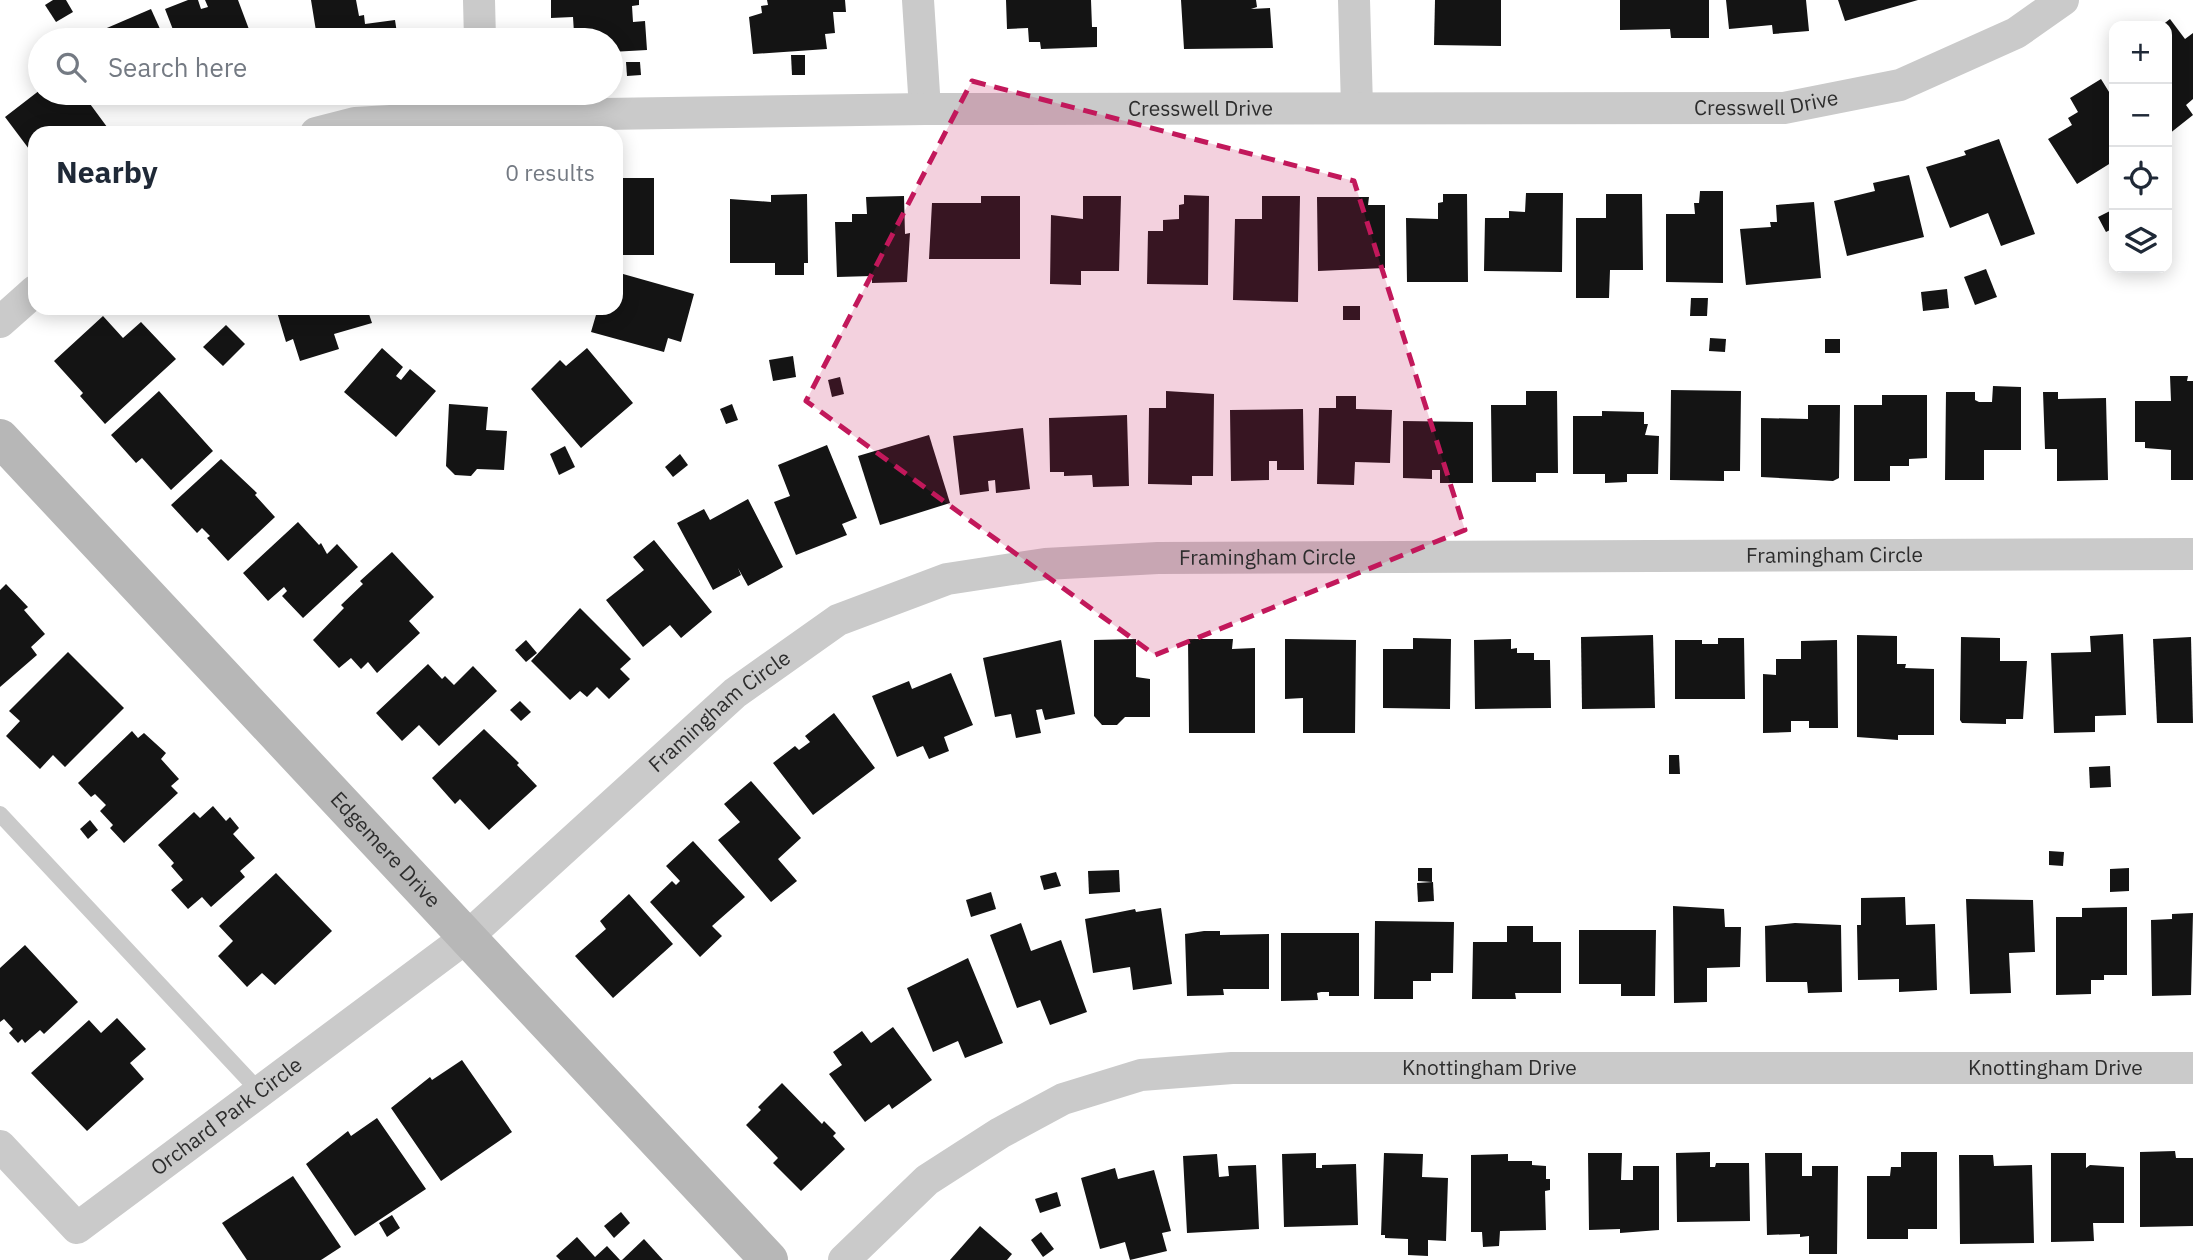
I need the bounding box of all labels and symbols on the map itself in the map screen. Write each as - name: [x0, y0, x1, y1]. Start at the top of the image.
- street label: Cresswell Drive: [1694, 83, 1840, 121]
- street label: Cresswell Drive: [1128, 94, 1273, 122]
- street label: Framingham Circle: [1746, 540, 1923, 569]
- street label: Framingham Circle: [1179, 542, 1356, 571]
- street label: Framingham Circle: [642, 643, 796, 778]
- street label: Edgemere Drive: [325, 785, 447, 913]
- street label: Orchard Park Circle: [144, 1050, 307, 1181]
- street label: Knottingham Drive: [1402, 1053, 1577, 1081]
- street label: Knottingham Drive: [1968, 1053, 2143, 1081]

